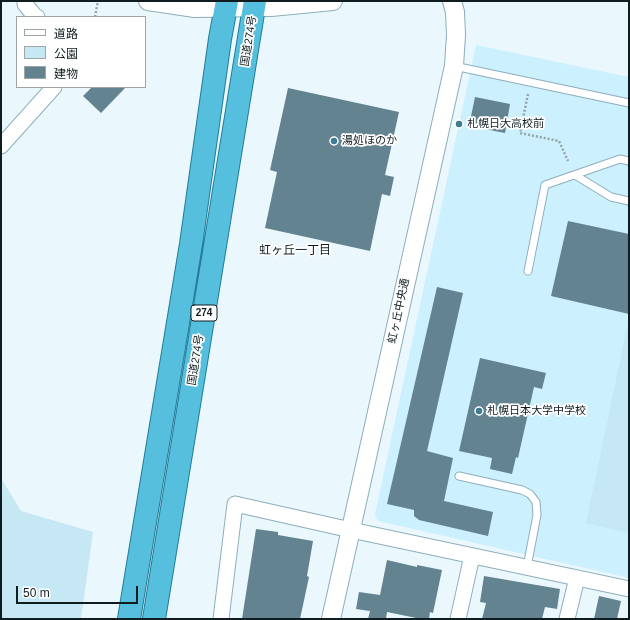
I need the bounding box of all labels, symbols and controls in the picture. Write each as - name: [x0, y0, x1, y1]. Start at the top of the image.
- street label: 国道274号: [238, 15, 260, 67]
- legend: [16, 16, 146, 88]
- text: 道路: [54, 27, 78, 41]
- text: 公園: [54, 47, 78, 61]
- text: 建物: [54, 67, 78, 81]
- place label: 札幌日大高校前: [467, 117, 544, 131]
- marker: 札幌日大高校前: [454, 119, 464, 129]
- place label: 湯処ほのか: [342, 134, 397, 148]
- marker: 湯処ほのか: [329, 136, 339, 146]
- district label: 虹ヶ丘一丁目: [259, 244, 331, 258]
- street label: 虹ヶ丘中央通: [386, 277, 412, 345]
- road number: 274: [191, 305, 217, 321]
- street label: 国道274号: [185, 334, 207, 386]
- place label: 札幌日本大学中学校: [487, 404, 586, 418]
- marker: 札幌日本大学中学校: [474, 406, 484, 416]
- scale bar: [18, 578, 140, 604]
- text: 50 m: [23, 586, 50, 600]

